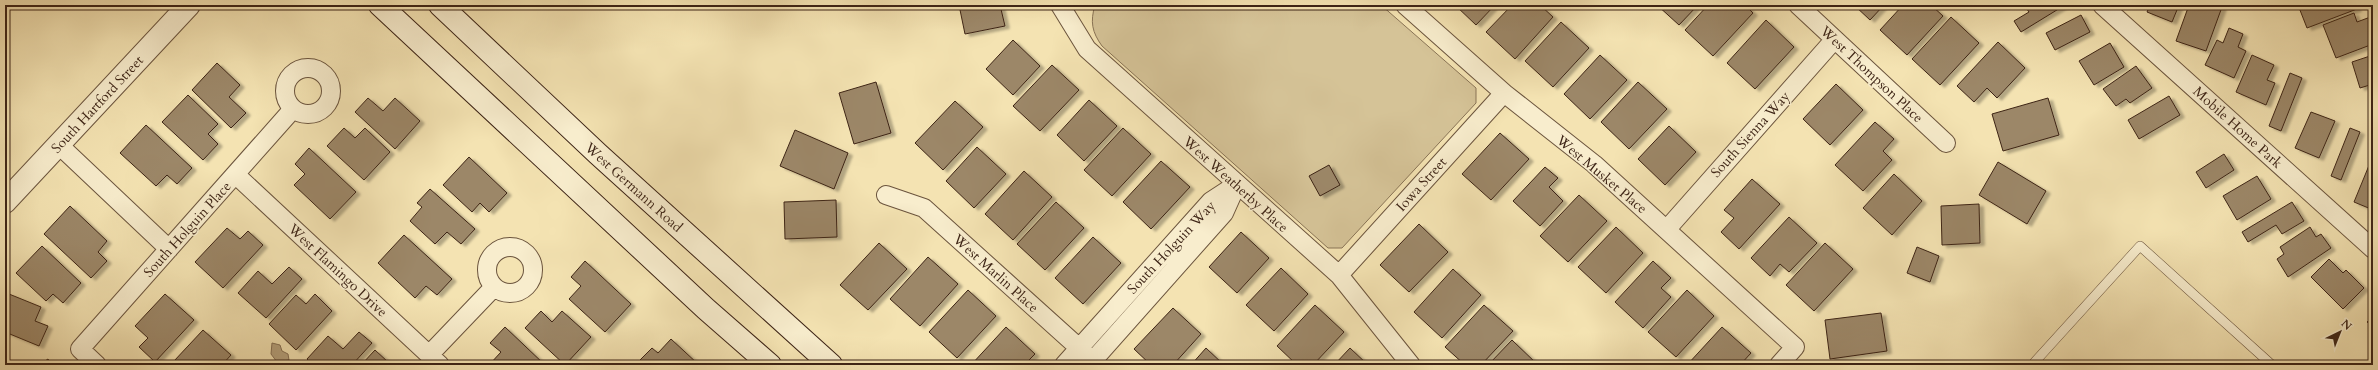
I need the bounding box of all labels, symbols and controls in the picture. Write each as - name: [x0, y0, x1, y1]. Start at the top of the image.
- street label: West Thompson Place: [1815, 21, 1927, 127]
- street label: South Hartford Street: [47, 51, 148, 157]
- street label: Mobile Home Park: [2189, 82, 2287, 173]
- street label: South Sienna Way: [1706, 87, 1795, 182]
- street label: West Musket Place: [1552, 130, 1651, 218]
- street label: West Weatherby Place: [1178, 131, 1292, 237]
- street label: West Germann Road: [580, 138, 687, 237]
- street label: Iowa Street: [1392, 153, 1451, 216]
- street label: South Holguin Place: [139, 177, 236, 281]
- street label: South Holguin Way: [1123, 196, 1220, 298]
- street label: West Flamingo Drive: [283, 219, 391, 321]
- street label: West Marlin Place: [948, 229, 1042, 317]
- north arrow: [2320, 312, 2360, 352]
- text: N: [2338, 316, 2355, 334]

